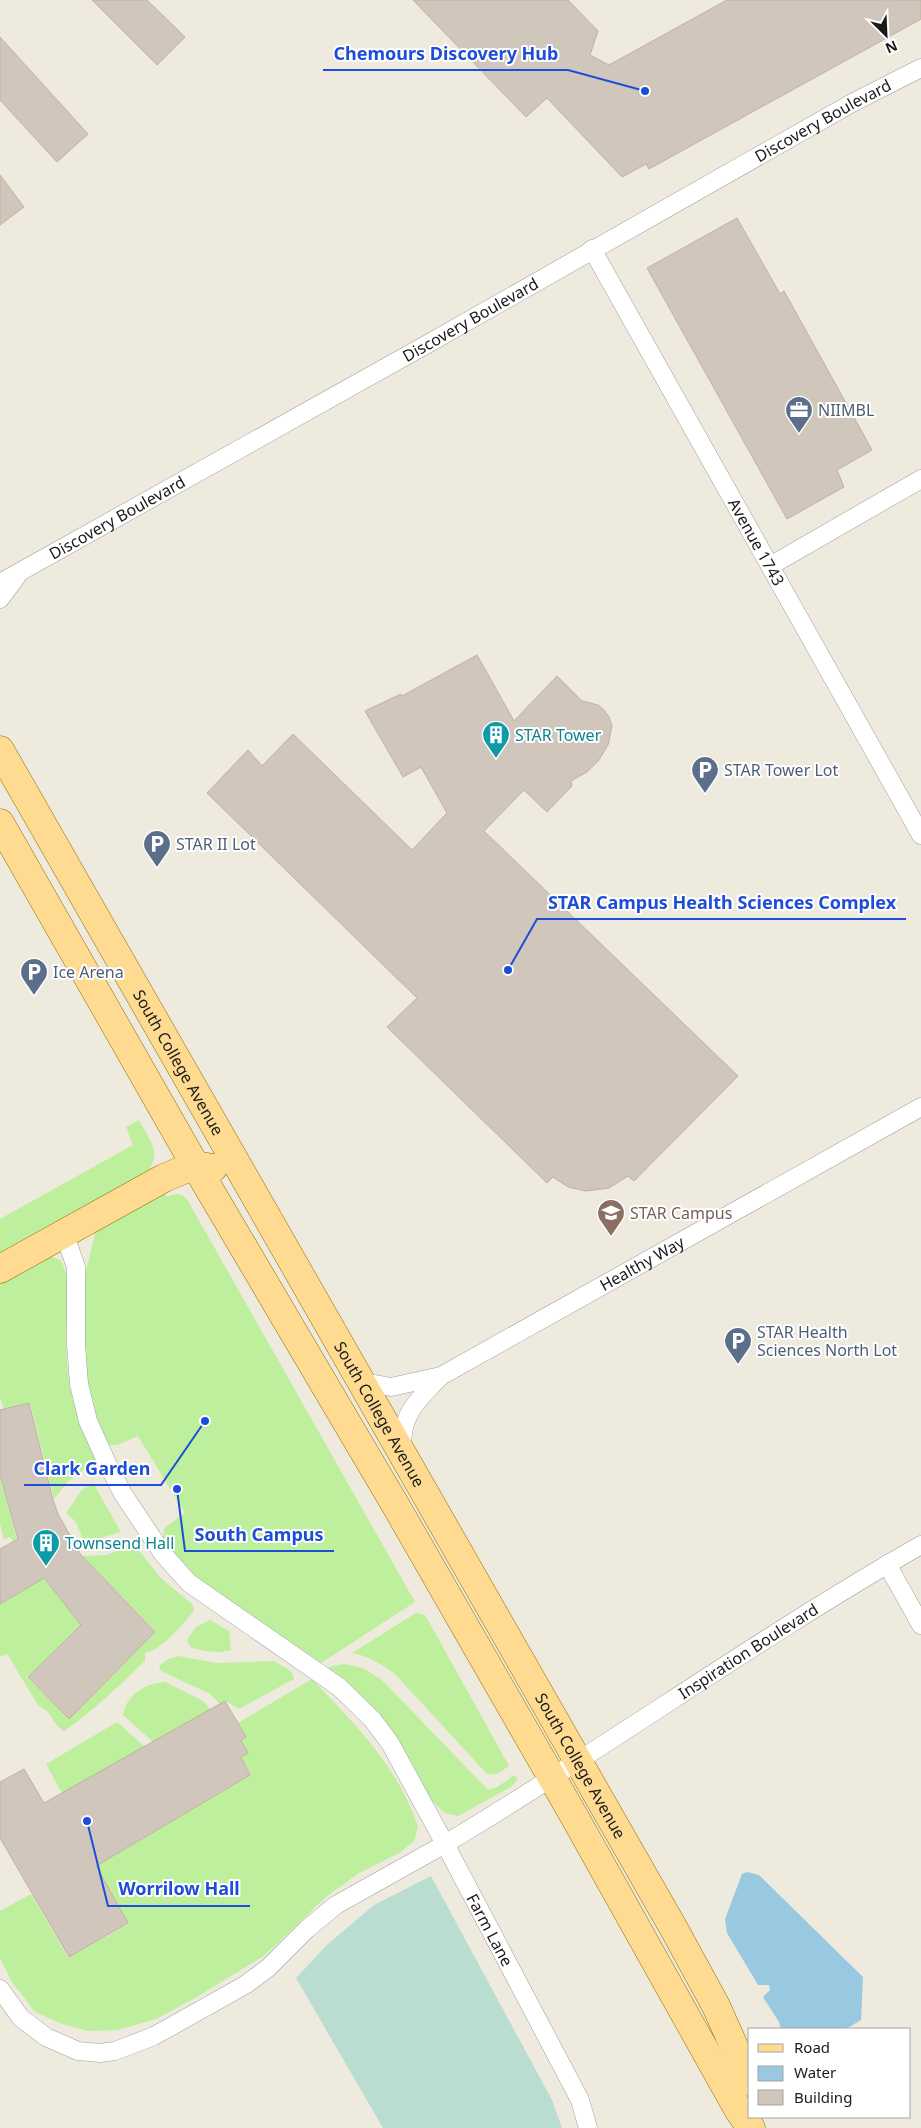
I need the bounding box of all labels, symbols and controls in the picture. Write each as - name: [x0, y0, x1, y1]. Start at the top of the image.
- north arrow: [861, 10, 911, 60]
- text: N: [882, 36, 901, 58]
- callout: Chemours Discovery Hub: [323, 37, 568, 70]
- text: Chemours Discovery Hub: [334, 41, 558, 65]
- street label: Discovery Boulevard: [751, 74, 895, 167]
- street label: Discovery Boulevard: [398, 272, 542, 367]
- office icon: NIIMBL: [784, 395, 814, 434]
- place label: NIIMBL: [818, 399, 874, 421]
- street label: Discovery Boulevard: [45, 471, 189, 564]
- street label: Avenue 1743: [723, 494, 790, 590]
- building icon: STAR Tower: [481, 720, 511, 759]
- place label: STAR Tower: [515, 724, 602, 746]
- parking icon: STAR Tower Lot: [690, 755, 720, 794]
- place label: STAR Tower Lot: [724, 759, 838, 781]
- parking icon: STAR II Lot: [142, 829, 172, 868]
- place label: STAR II Lot: [176, 833, 256, 855]
- callout: STAR Campus Health Sciences Complex: [537, 886, 906, 919]
- text: STAR Campus Health Sciences Complex: [548, 890, 897, 914]
- parking icon: Ice Arena: [19, 957, 49, 996]
- place label: Ice Arena: [53, 961, 124, 983]
- street label: South College Avenue: [128, 986, 229, 1139]
- school or university icon: STAR Campus: [596, 1198, 626, 1237]
- place label: STAR Campus: [630, 1202, 732, 1224]
- street label: Healthy Way: [596, 1231, 689, 1296]
- place label: STAR Health Sciences North Lot: [757, 1321, 897, 1361]
- parking icon: STAR Health Sciences North Lot: [723, 1326, 753, 1365]
- street label: South College Avenue: [329, 1337, 430, 1491]
- callout: Clark Garden: [24, 1452, 161, 1485]
- text: Clark Garden: [34, 1456, 150, 1480]
- callout: South Campus: [185, 1518, 334, 1551]
- text: South Campus: [194, 1522, 324, 1546]
- building icon: Townsend Hall: [31, 1528, 61, 1567]
- place label: Townsend Hall: [65, 1532, 174, 1554]
- street label: Inspiration Boulevard: [674, 1598, 822, 1704]
- street label: South College Avenue: [530, 1689, 631, 1843]
- callout: Worrilow Hall: [108, 1873, 250, 1906]
- text: Worrilow Hall: [118, 1876, 240, 1900]
- street label: Farm Lane: [462, 1890, 518, 1970]
- legend: [748, 2028, 911, 2118]
- text: Road: [794, 2037, 830, 2057]
- text: Water: [794, 2062, 836, 2082]
- text: Building: [794, 2087, 852, 2107]

